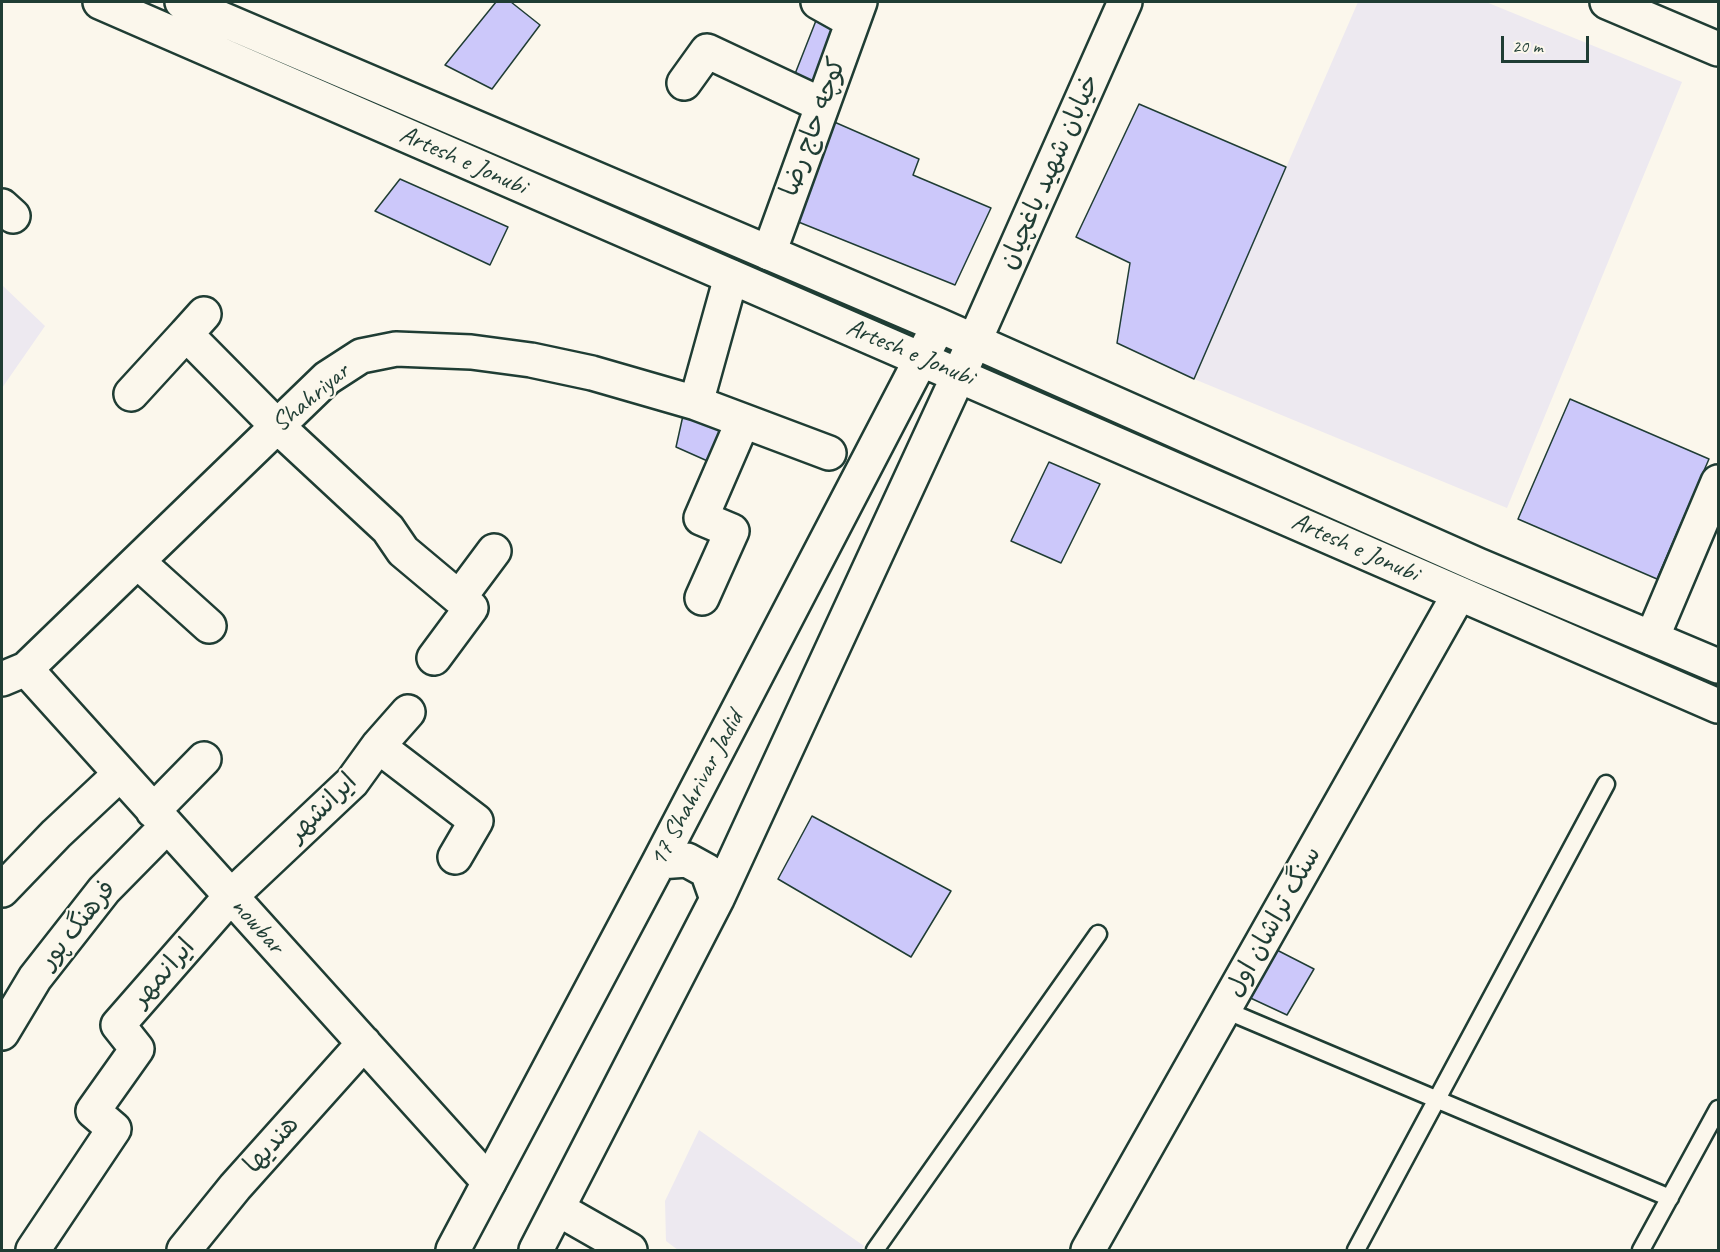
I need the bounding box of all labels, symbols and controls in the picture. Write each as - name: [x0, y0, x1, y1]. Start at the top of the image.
- scale bar: [1504, 24, 1592, 62]
- text: 20 m: [1512, 35, 1543, 57]
- street label: کوچه حاج رضا: [774, 53, 854, 201]
- street label: خیابان شهید یاغچیان: [993, 70, 1107, 274]
- street label: Artesh e Jonubi: [395, 119, 531, 203]
- street label: Artesh e Jonubi: [842, 312, 978, 394]
- street label: Shahriyar: [266, 357, 356, 439]
- street label: Artesh e Jonubi: [1287, 506, 1423, 590]
- street label: 17 Shahrivar Jadid: [643, 706, 751, 872]
- street label: ایرانشهر: [282, 767, 364, 849]
- street label: سنگ تراشان اول: [1220, 841, 1328, 1003]
- street label: فرهنگ پور: [33, 875, 123, 975]
- street label: nowbar: [224, 891, 290, 961]
- street label: ایرانمهر: [126, 932, 202, 1014]
- street label: هندیها: [238, 1110, 306, 1180]

